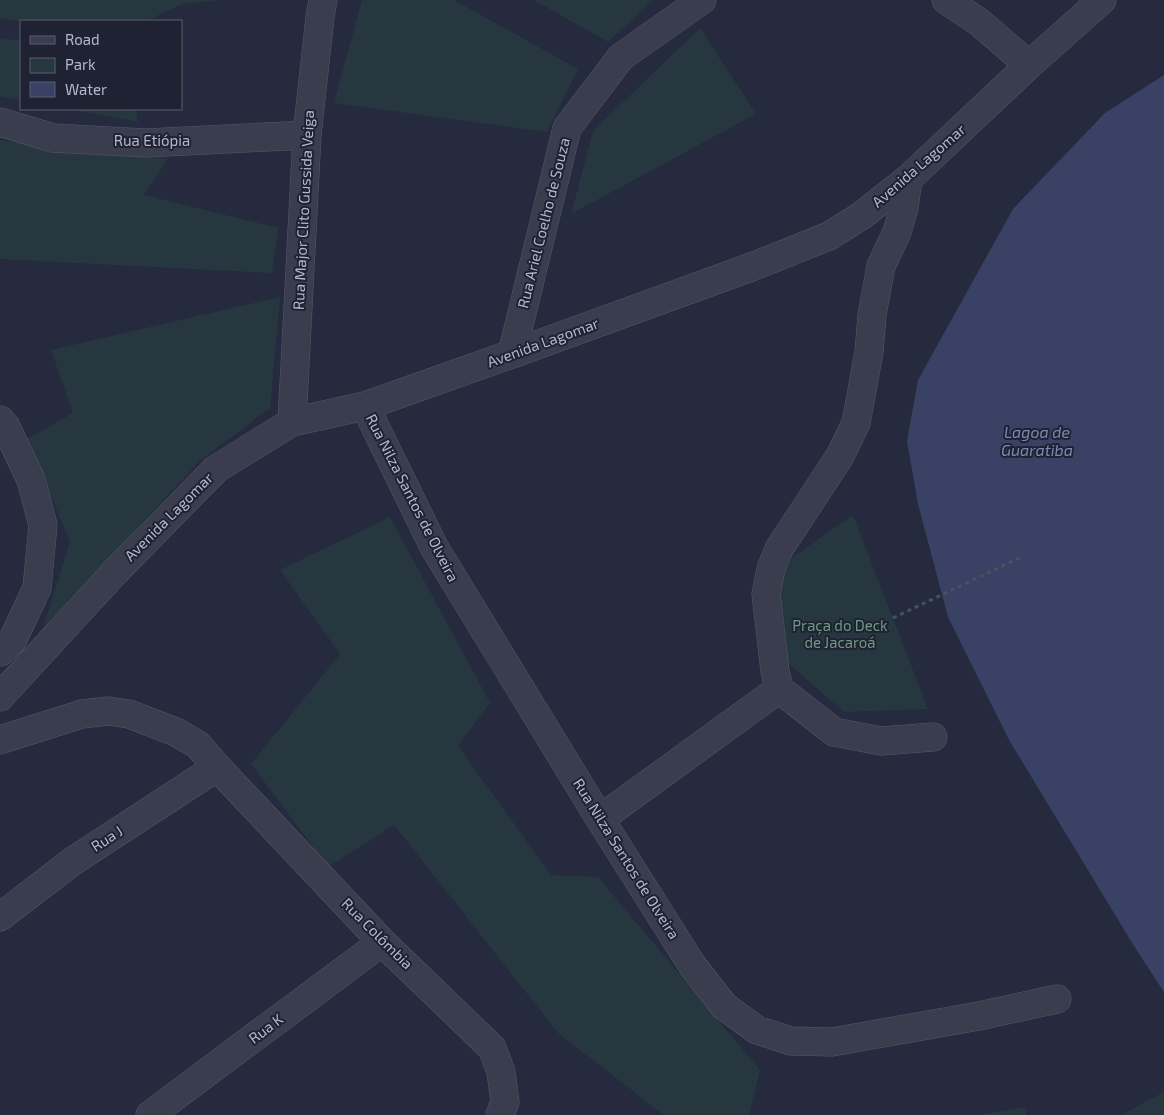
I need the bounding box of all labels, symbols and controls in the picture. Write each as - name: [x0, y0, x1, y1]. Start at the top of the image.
- legend: [20, 20, 182, 110]
- text: Road: [65, 30, 100, 48]
- text: Park: [65, 55, 96, 73]
- text: Water: [65, 80, 107, 98]
- street label: Rua Major Clito Gussida Veiga: [289, 110, 318, 310]
- street label: Avenida Lagomar: [868, 120, 969, 211]
- street label: Rua Etiópia: [114, 131, 190, 149]
- street label: Rua Ariel Coelho de Souza: [513, 136, 573, 310]
- street label: Avenida Lagomar: [484, 313, 601, 371]
- street label: Rua Nilza Santos de Olveira: [363, 411, 463, 584]
- water label: Lagoa de Guaratiba: [1001, 422, 1073, 459]
- street label: Avenida Lagomar: [120, 468, 216, 564]
- park label: Praça do Deck de Jacaroá: [792, 616, 888, 651]
- street label: Rua Nilza Santos de Olveira: [570, 775, 684, 942]
- street label: Rua J: [87, 821, 126, 855]
- street label: Rua Colômbia: [338, 894, 417, 973]
- street label: Rua K: [245, 1009, 286, 1047]

